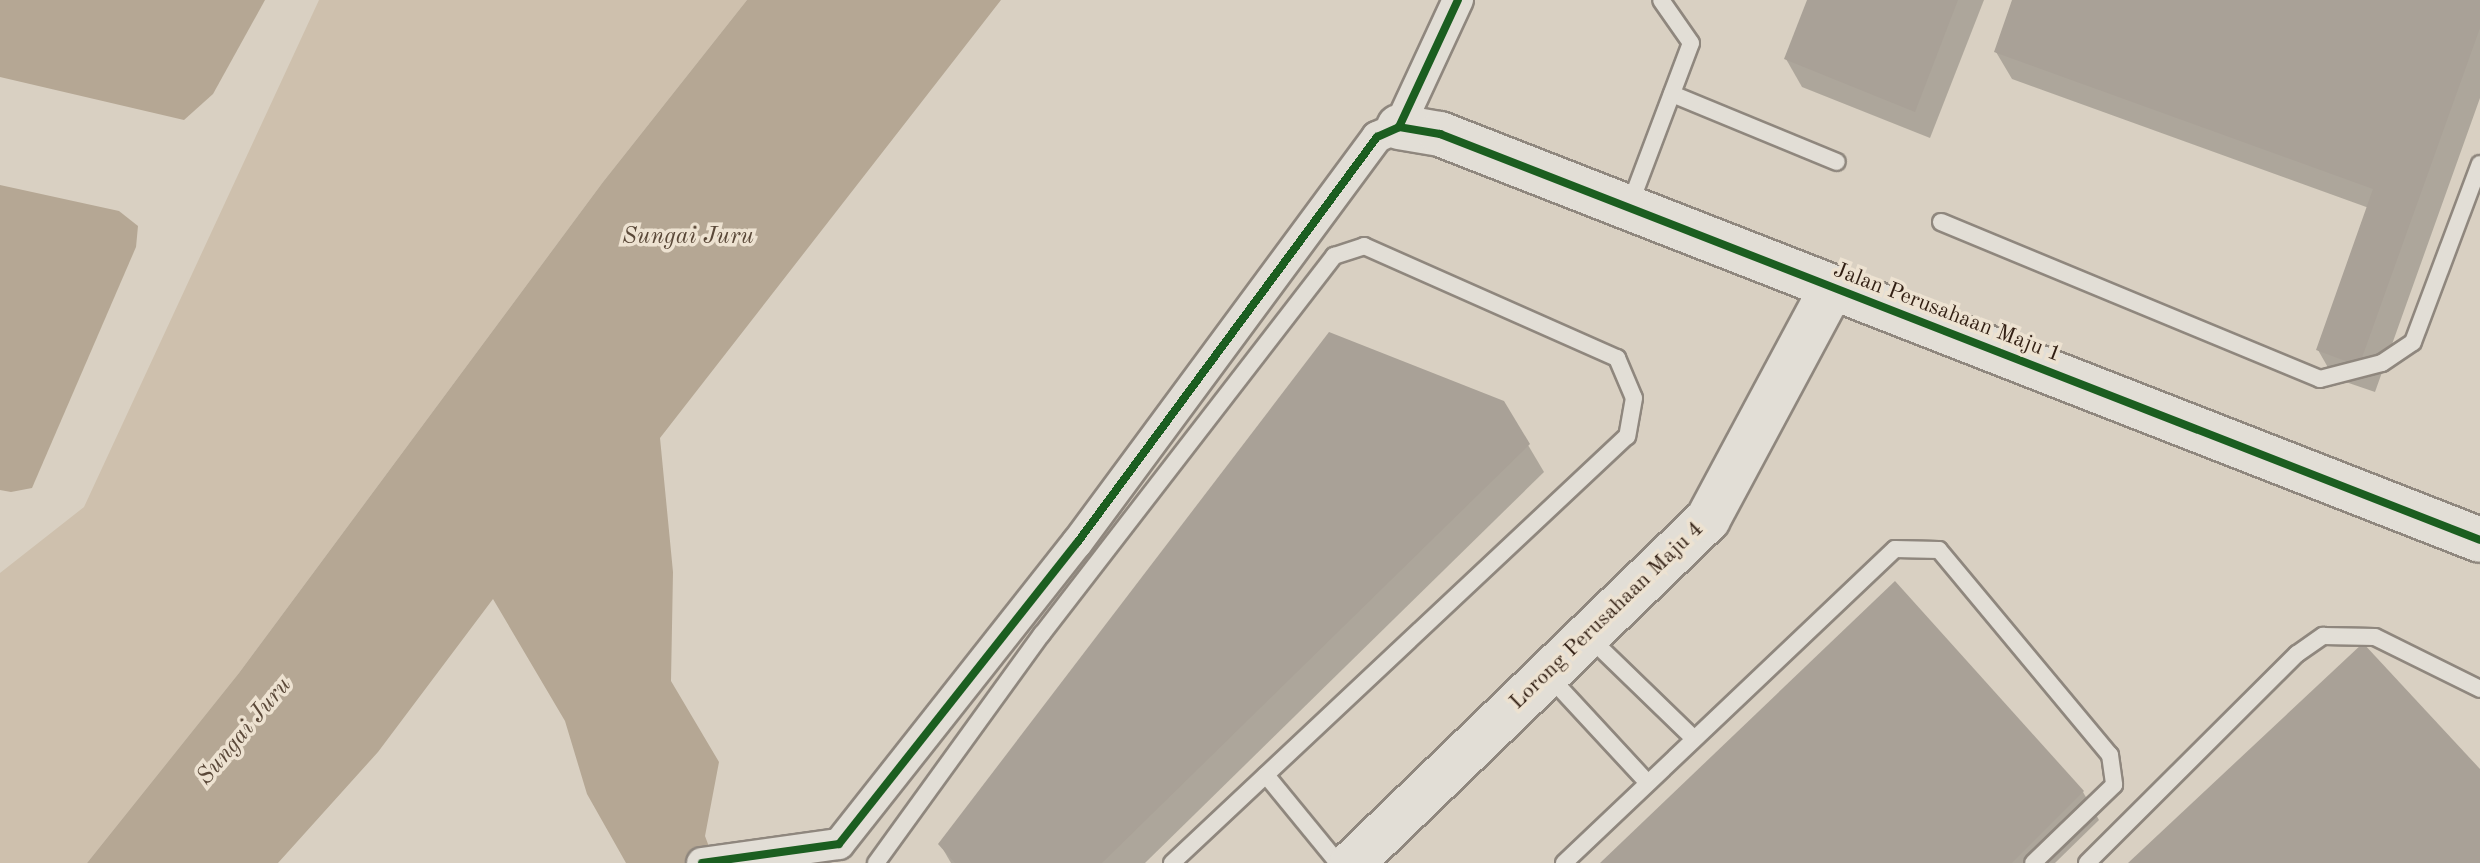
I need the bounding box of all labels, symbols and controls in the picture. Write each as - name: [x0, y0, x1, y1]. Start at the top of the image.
- water label: Sungai Juru: [622, 224, 754, 252]
- street label: Jalan Perusahaan Maju 1: [1830, 257, 2064, 369]
- street label: Lorong Perusahaan Maju 4: [1505, 516, 1709, 716]
- water label: Sungai Juru: [191, 672, 299, 792]

